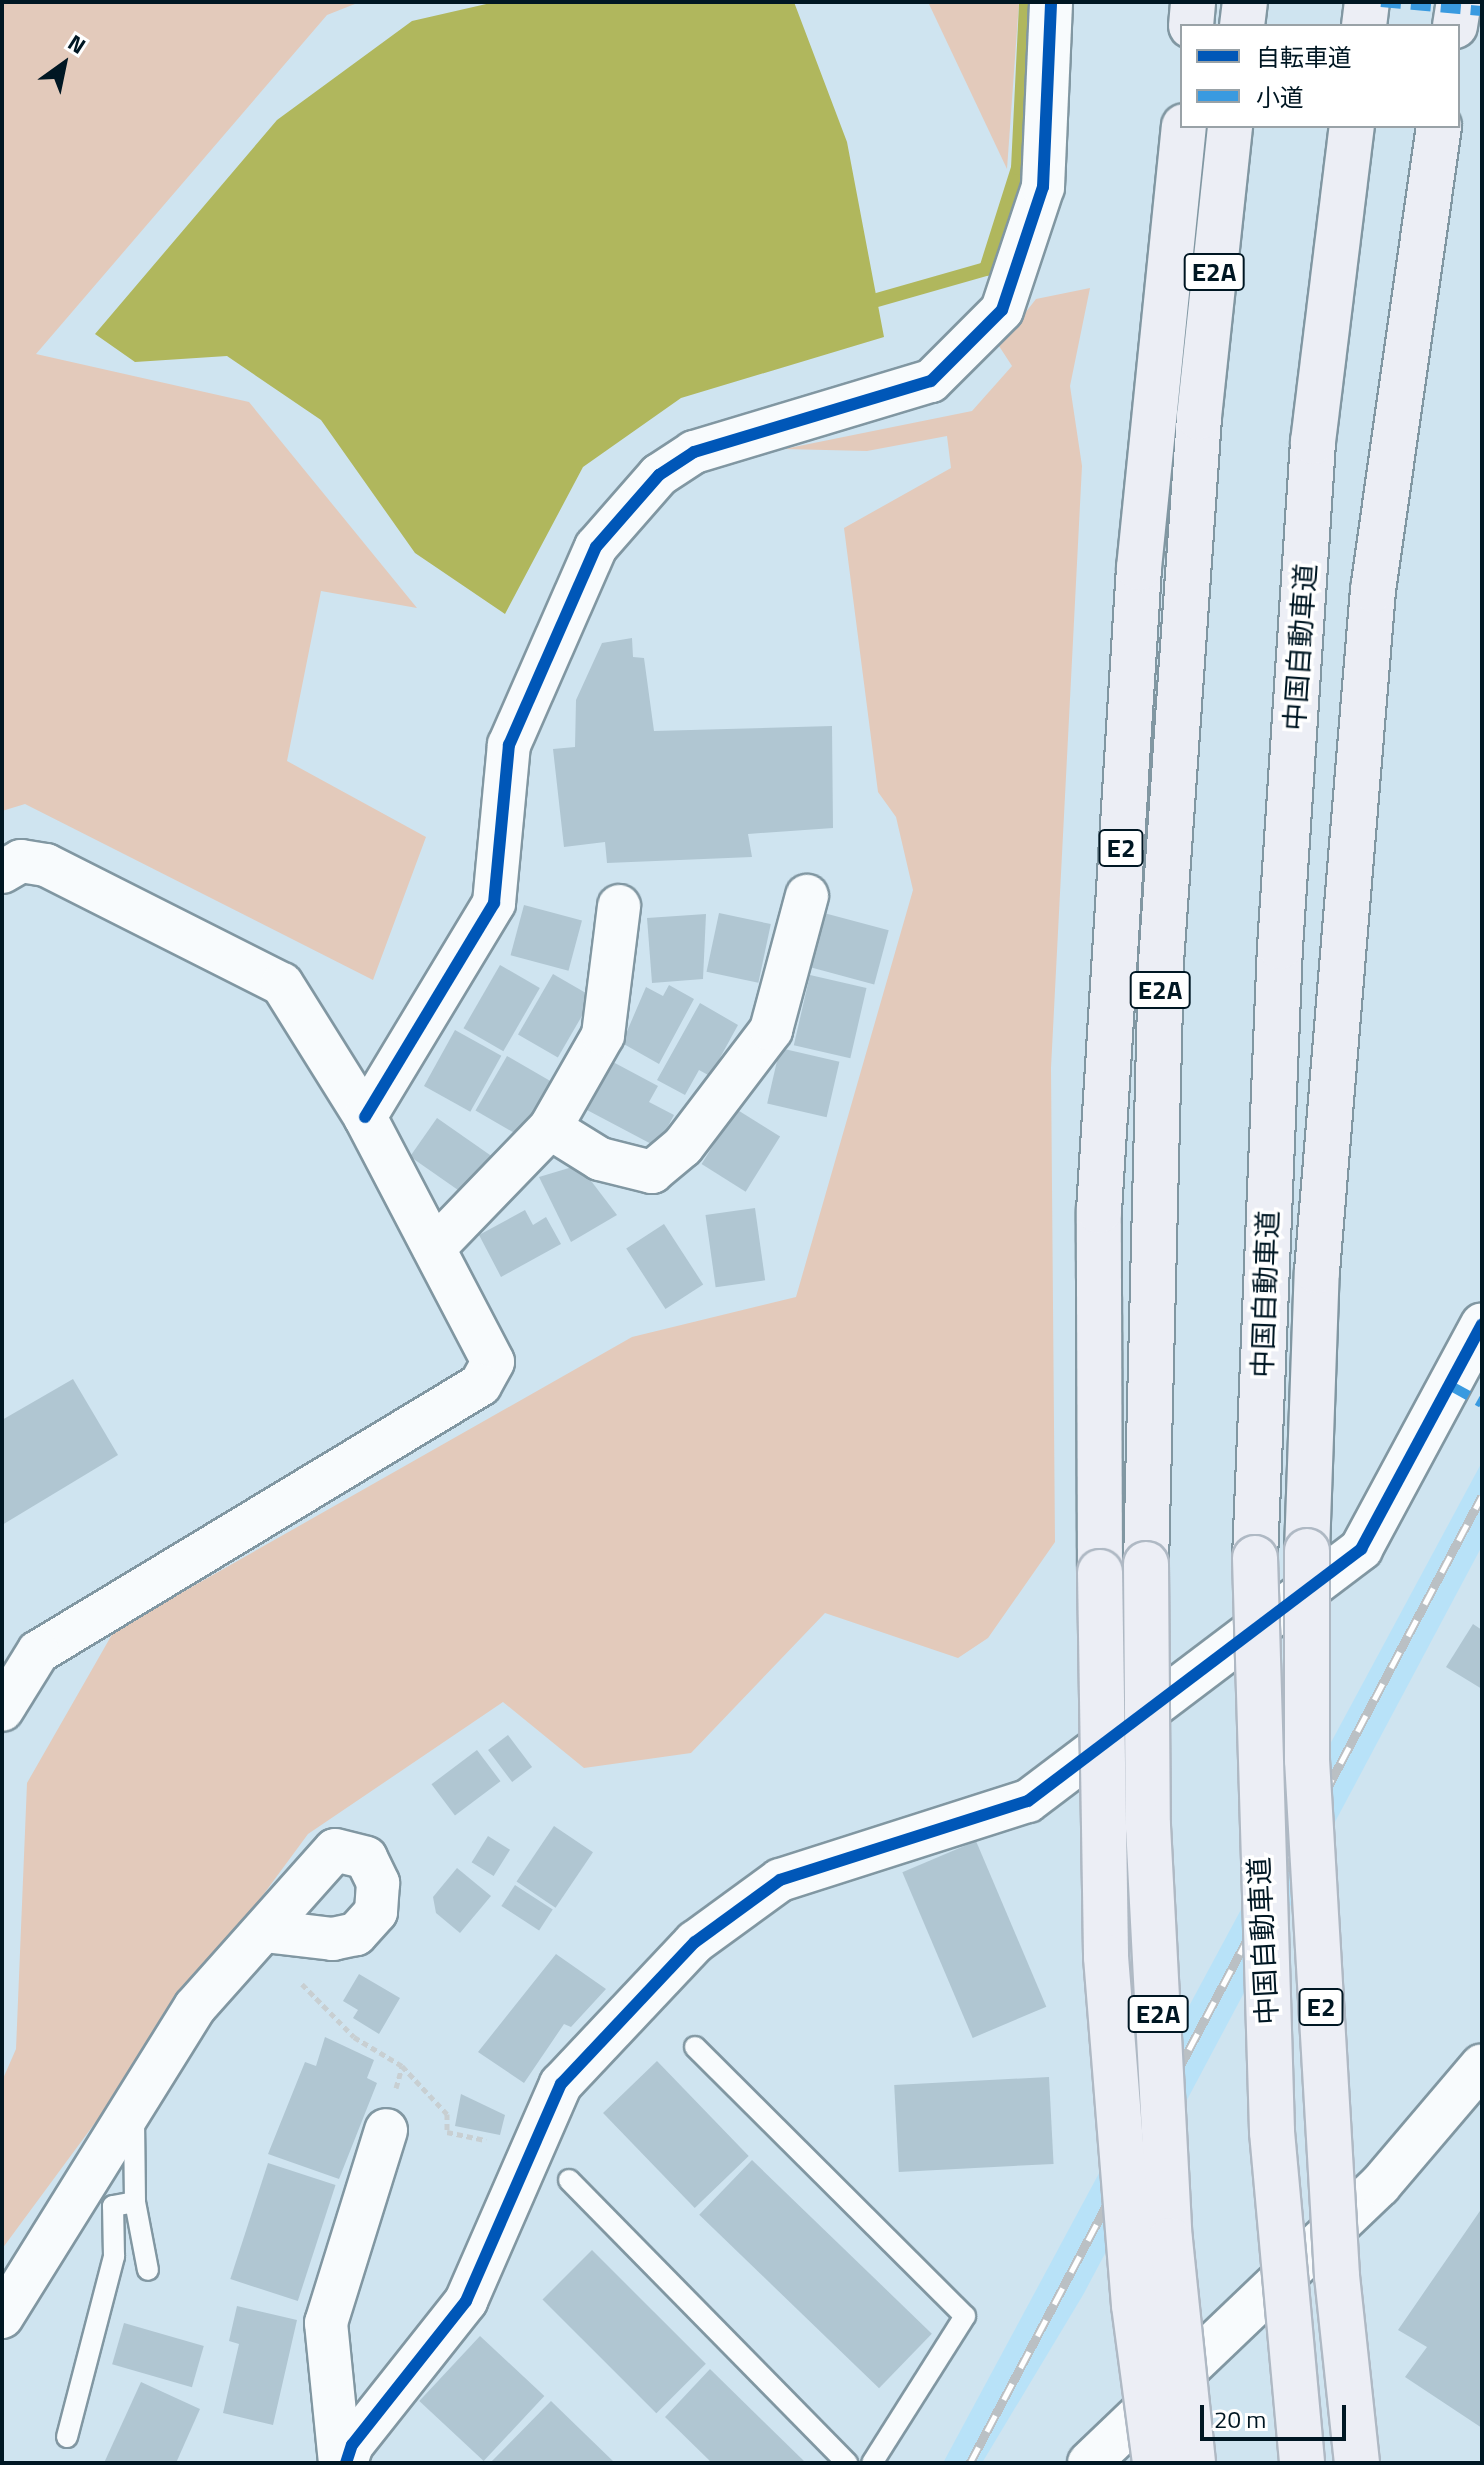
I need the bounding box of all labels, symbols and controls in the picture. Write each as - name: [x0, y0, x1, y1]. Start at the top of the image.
- north arrow: [24, 24, 104, 104]
- legend: [1180, 24, 1460, 128]
- text: N: [61, 25, 93, 62]
- text: 自転車道: [1256, 39, 1352, 75]
- text: 小道: [1256, 79, 1304, 115]
- road number: E2A: [1182, 250, 1246, 294]
- street label: 中国自動車道: [1277, 562, 1323, 732]
- road number: E2: [1097, 826, 1145, 870]
- road number: E2A: [1128, 968, 1192, 1012]
- street label: 中国自動車道: [1245, 1209, 1285, 1379]
- street label: 中国自動車道: [1242, 1856, 1284, 2026]
- road number: E2: [1297, 1985, 1345, 2029]
- road number: E2A: [1126, 1992, 1190, 2036]
- scale bar: [1204, 2389, 1350, 2439]
- text: 20 m: [1214, 2401, 1266, 2437]

